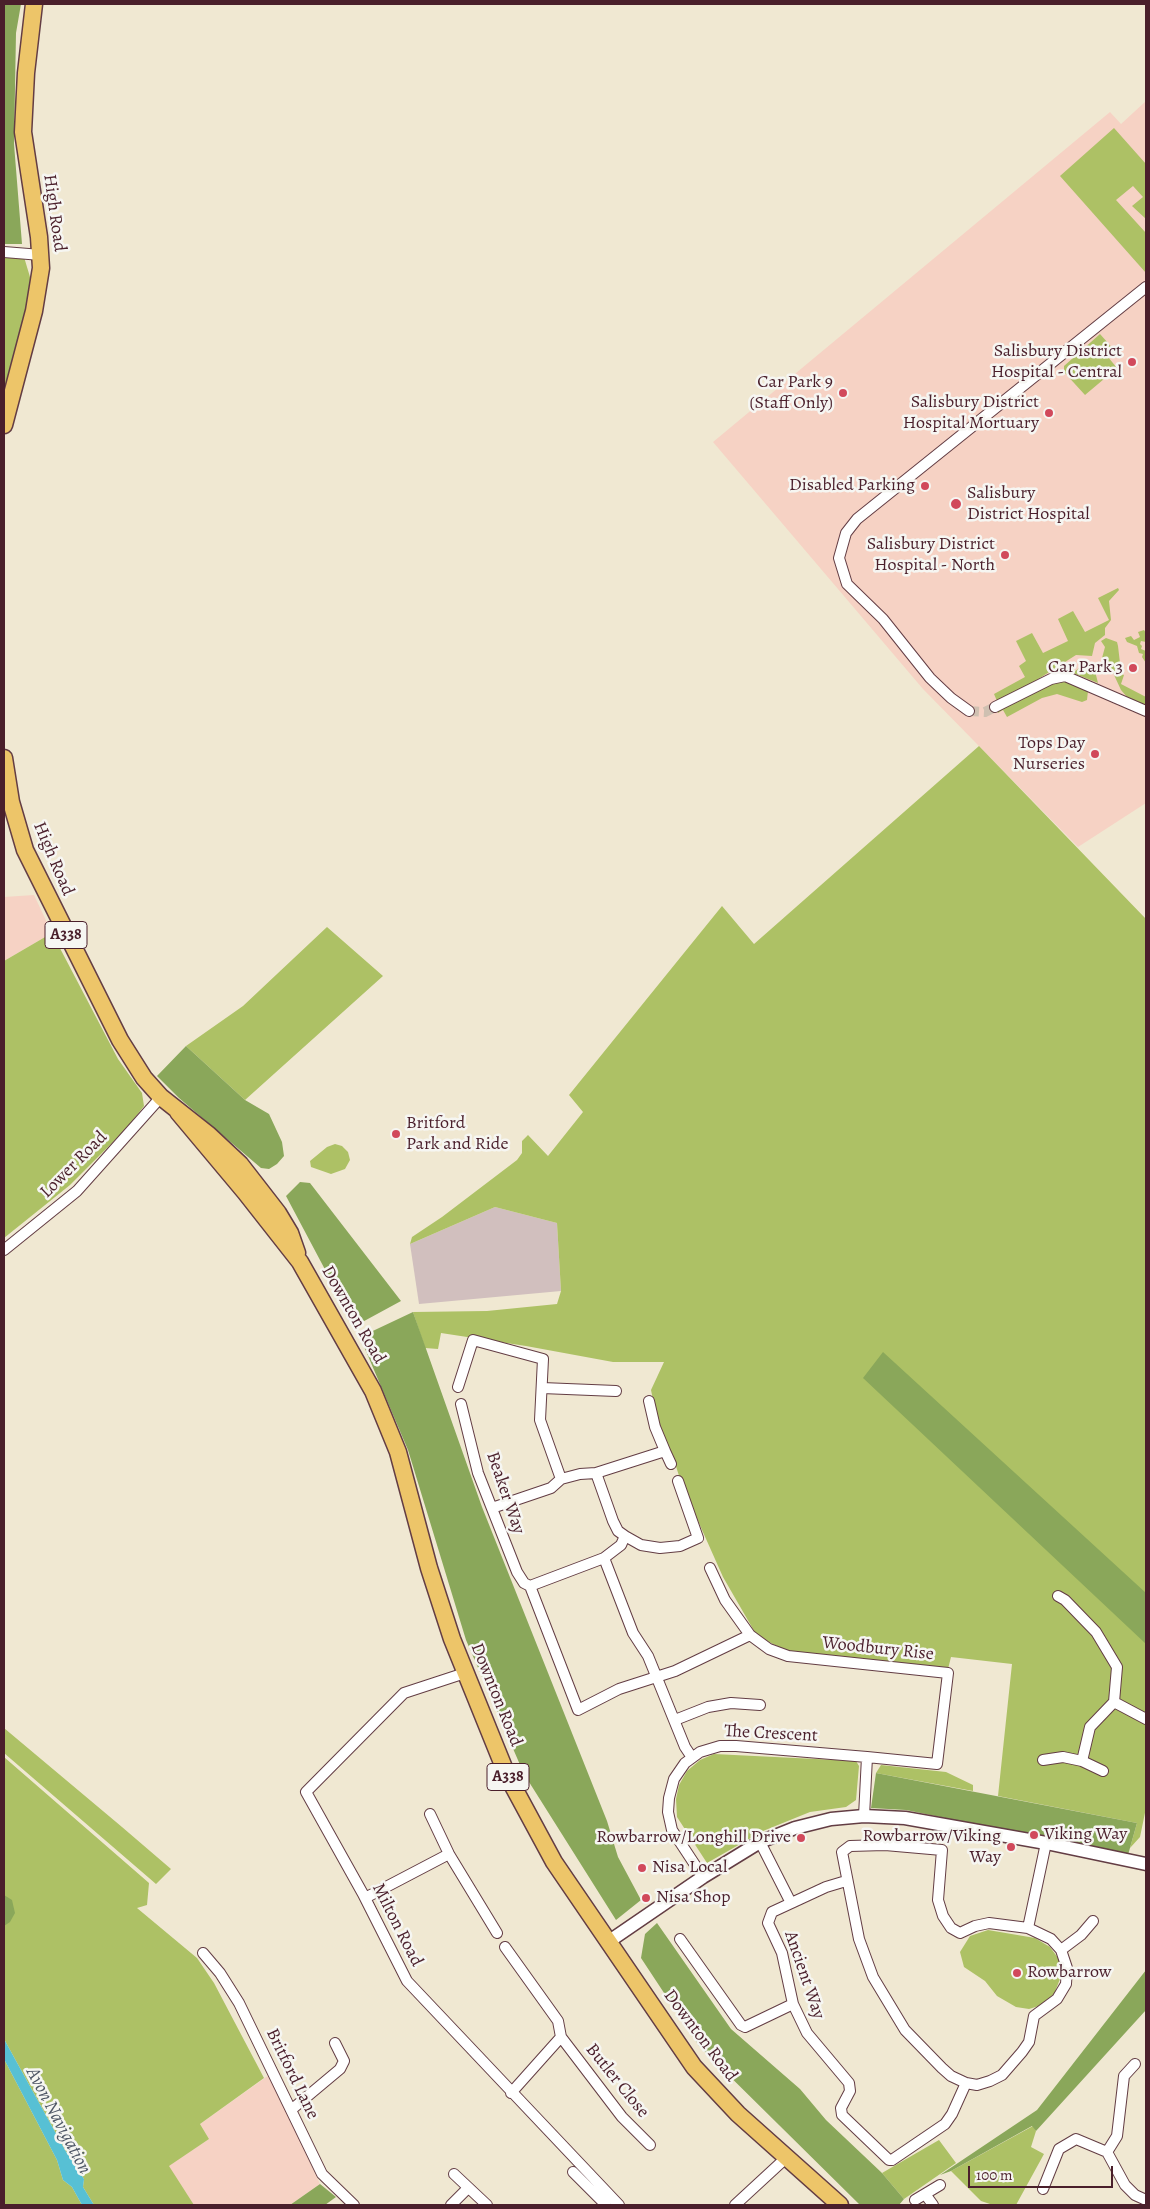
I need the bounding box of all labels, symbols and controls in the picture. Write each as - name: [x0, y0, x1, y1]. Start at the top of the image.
- street label: High Road: [38, 173, 70, 253]
- place label: Salisbury District Hospital - Central: [991, 341, 1122, 384]
- marker: Salisbury District Hospital - Central: [1126, 356, 1138, 368]
- place label: Car Park 9 (Staff Only): [750, 372, 833, 414]
- marker: Car Park 9 (Staff Only): [837, 387, 849, 399]
- place label: Salisbury District Hospital Mortuary: [903, 392, 1039, 434]
- marker: Salisbury District Hospital Mortuary: [1043, 407, 1055, 419]
- place label: Disabled Parking: [789, 475, 915, 497]
- marker: Disabled Parking: [919, 480, 931, 492]
- place label: Salisbury District Hospital: [967, 483, 1090, 526]
- marker: Salisbury District Hospital: [949, 497, 963, 511]
- place label: Salisbury District Hospital - North: [867, 534, 995, 576]
- marker: Salisbury District Hospital - North: [999, 549, 1011, 561]
- place label: Car Park 3: [1048, 657, 1123, 679]
- marker: Car Park 3: [1127, 662, 1139, 674]
- place label: Tops Day Nurseries: [1013, 733, 1085, 776]
- marker: Tops Day Nurseries: [1089, 748, 1101, 760]
- street label: High Road: [28, 819, 78, 899]
- road number: A338: [45, 922, 87, 948]
- place label: Britford Park and Ride: [406, 1113, 508, 1156]
- street label: Lower Road: [36, 1127, 112, 1203]
- marker: Britford Park and Ride: [390, 1128, 402, 1140]
- street label: Downton Road: [316, 1262, 390, 1368]
- street label: Beaker Way: [481, 1449, 529, 1537]
- street label: Woodbury Rise: [821, 1632, 935, 1666]
- street label: Downton Road: [465, 1640, 527, 1750]
- street label: The Crescent: [724, 1721, 818, 1747]
- road number: A338: [487, 1764, 529, 1790]
- place label: Viking Way: [1044, 1824, 1127, 1846]
- place label: Rowbarrow/Viking Way: [863, 1826, 1001, 1868]
- place label: Rowbarrow/Longhill Drive: [596, 1827, 791, 1849]
- marker: Viking Way: [1028, 1829, 1040, 1841]
- marker: Rowbarrow/Longhill Drive: [795, 1832, 807, 1844]
- marker: Rowbarrow/Viking Way: [1005, 1841, 1017, 1853]
- place label: Nisa Local: [652, 1857, 727, 1879]
- marker: Nisa Local: [636, 1862, 648, 1874]
- street label: Milton Road: [367, 1880, 427, 1970]
- place label: Nisa Shop: [656, 1887, 730, 1909]
- marker: Nisa Shop: [640, 1892, 652, 1904]
- street label: Ancient Way: [779, 1928, 829, 2022]
- place label: Rowbarrow: [1027, 1962, 1111, 1984]
- marker: Rowbarrow: [1011, 1967, 1023, 1979]
- street label: Downton Road: [658, 1986, 742, 2086]
- street label: Britford Lane: [261, 2025, 323, 2123]
- street label: Butler Close: [581, 2040, 653, 2122]
- water label: Avon Navigation: [20, 2064, 96, 2178]
- scale bar: [970, 2156, 1115, 2188]
- text: 100 m: [976, 2165, 1013, 2185]

